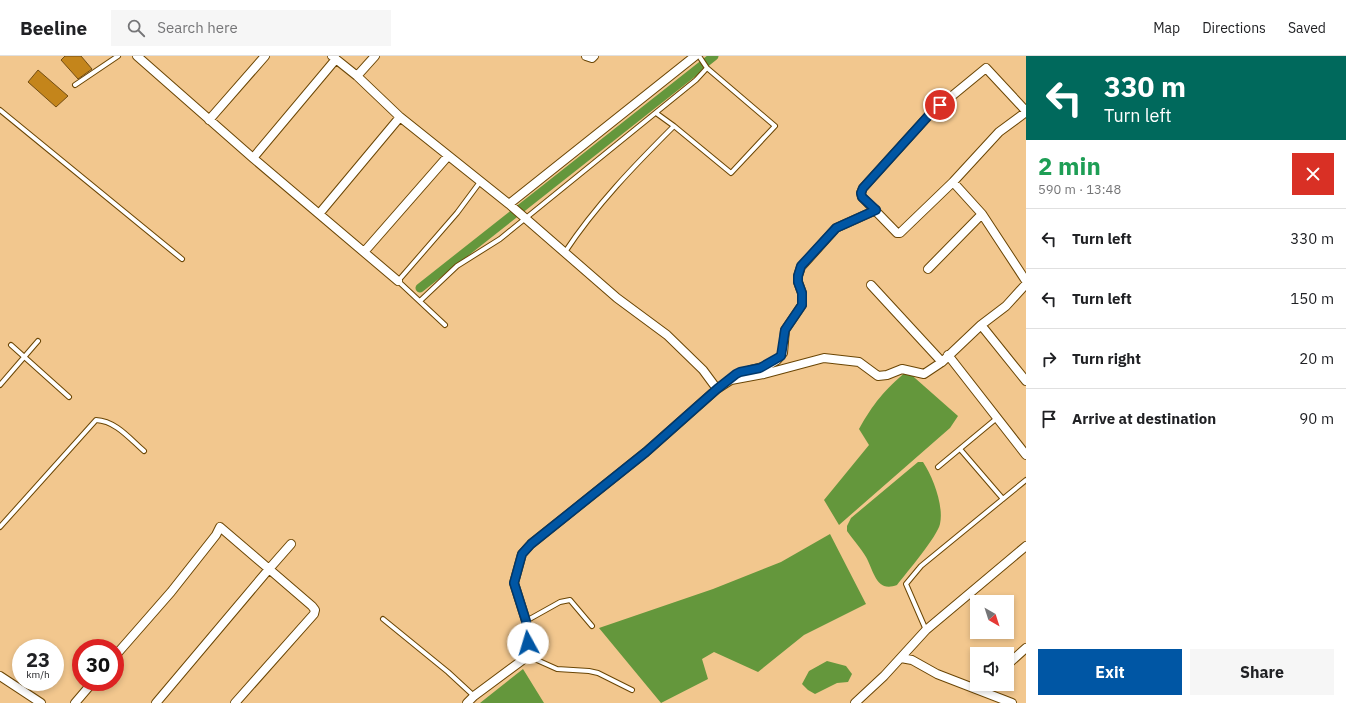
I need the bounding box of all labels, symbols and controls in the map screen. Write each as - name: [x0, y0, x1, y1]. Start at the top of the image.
- search box: [111, 10, 391, 46]
- text: Beeline: [20, 16, 87, 40]
- icon: search: [125, 17, 147, 39]
- text: Search here: [157, 18, 238, 37]
- text: Map: [1153, 19, 1180, 37]
- text: Directions: [1202, 19, 1266, 37]
- text: Saved: [1288, 19, 1326, 37]
- text: 330 m: [1104, 68, 1186, 105]
- icon: left: [1038, 72, 1090, 124]
- pin: [923, 88, 957, 122]
- icon: arrive: [929, 94, 951, 116]
- text: Turn left: [1104, 104, 1172, 127]
- text: 2 min: [1038, 150, 1101, 182]
- button: close: [1292, 153, 1334, 195]
- text: 590 m · 13:48: [1038, 181, 1121, 198]
- icon: left: [1038, 228, 1060, 250]
- text: Turn left: [1072, 229, 1132, 248]
- text: 330 m: [1290, 229, 1334, 248]
- icon: left: [1038, 288, 1060, 310]
- text: Turn left: [1072, 289, 1132, 308]
- text: 150 m: [1290, 289, 1334, 308]
- icon: right: [1038, 348, 1060, 370]
- text: Turn right: [1072, 349, 1141, 368]
- text: 20 m: [1299, 349, 1334, 368]
- icon: arrive: [1038, 408, 1060, 430]
- text: Arrive at destination: [1072, 409, 1216, 428]
- text: 90 m: [1299, 409, 1334, 428]
- north arrow: [970, 595, 1014, 639]
- map controls: [970, 595, 1014, 691]
- position arrow: [507, 622, 549, 664]
- speed limit sign: 30: [72, 639, 124, 691]
- text: 23: [26, 646, 50, 673]
- button: sound: [970, 647, 1014, 691]
- button: Exit: [1038, 649, 1182, 695]
- button: Share: [1190, 649, 1334, 695]
- text: km/h: [26, 668, 50, 681]

